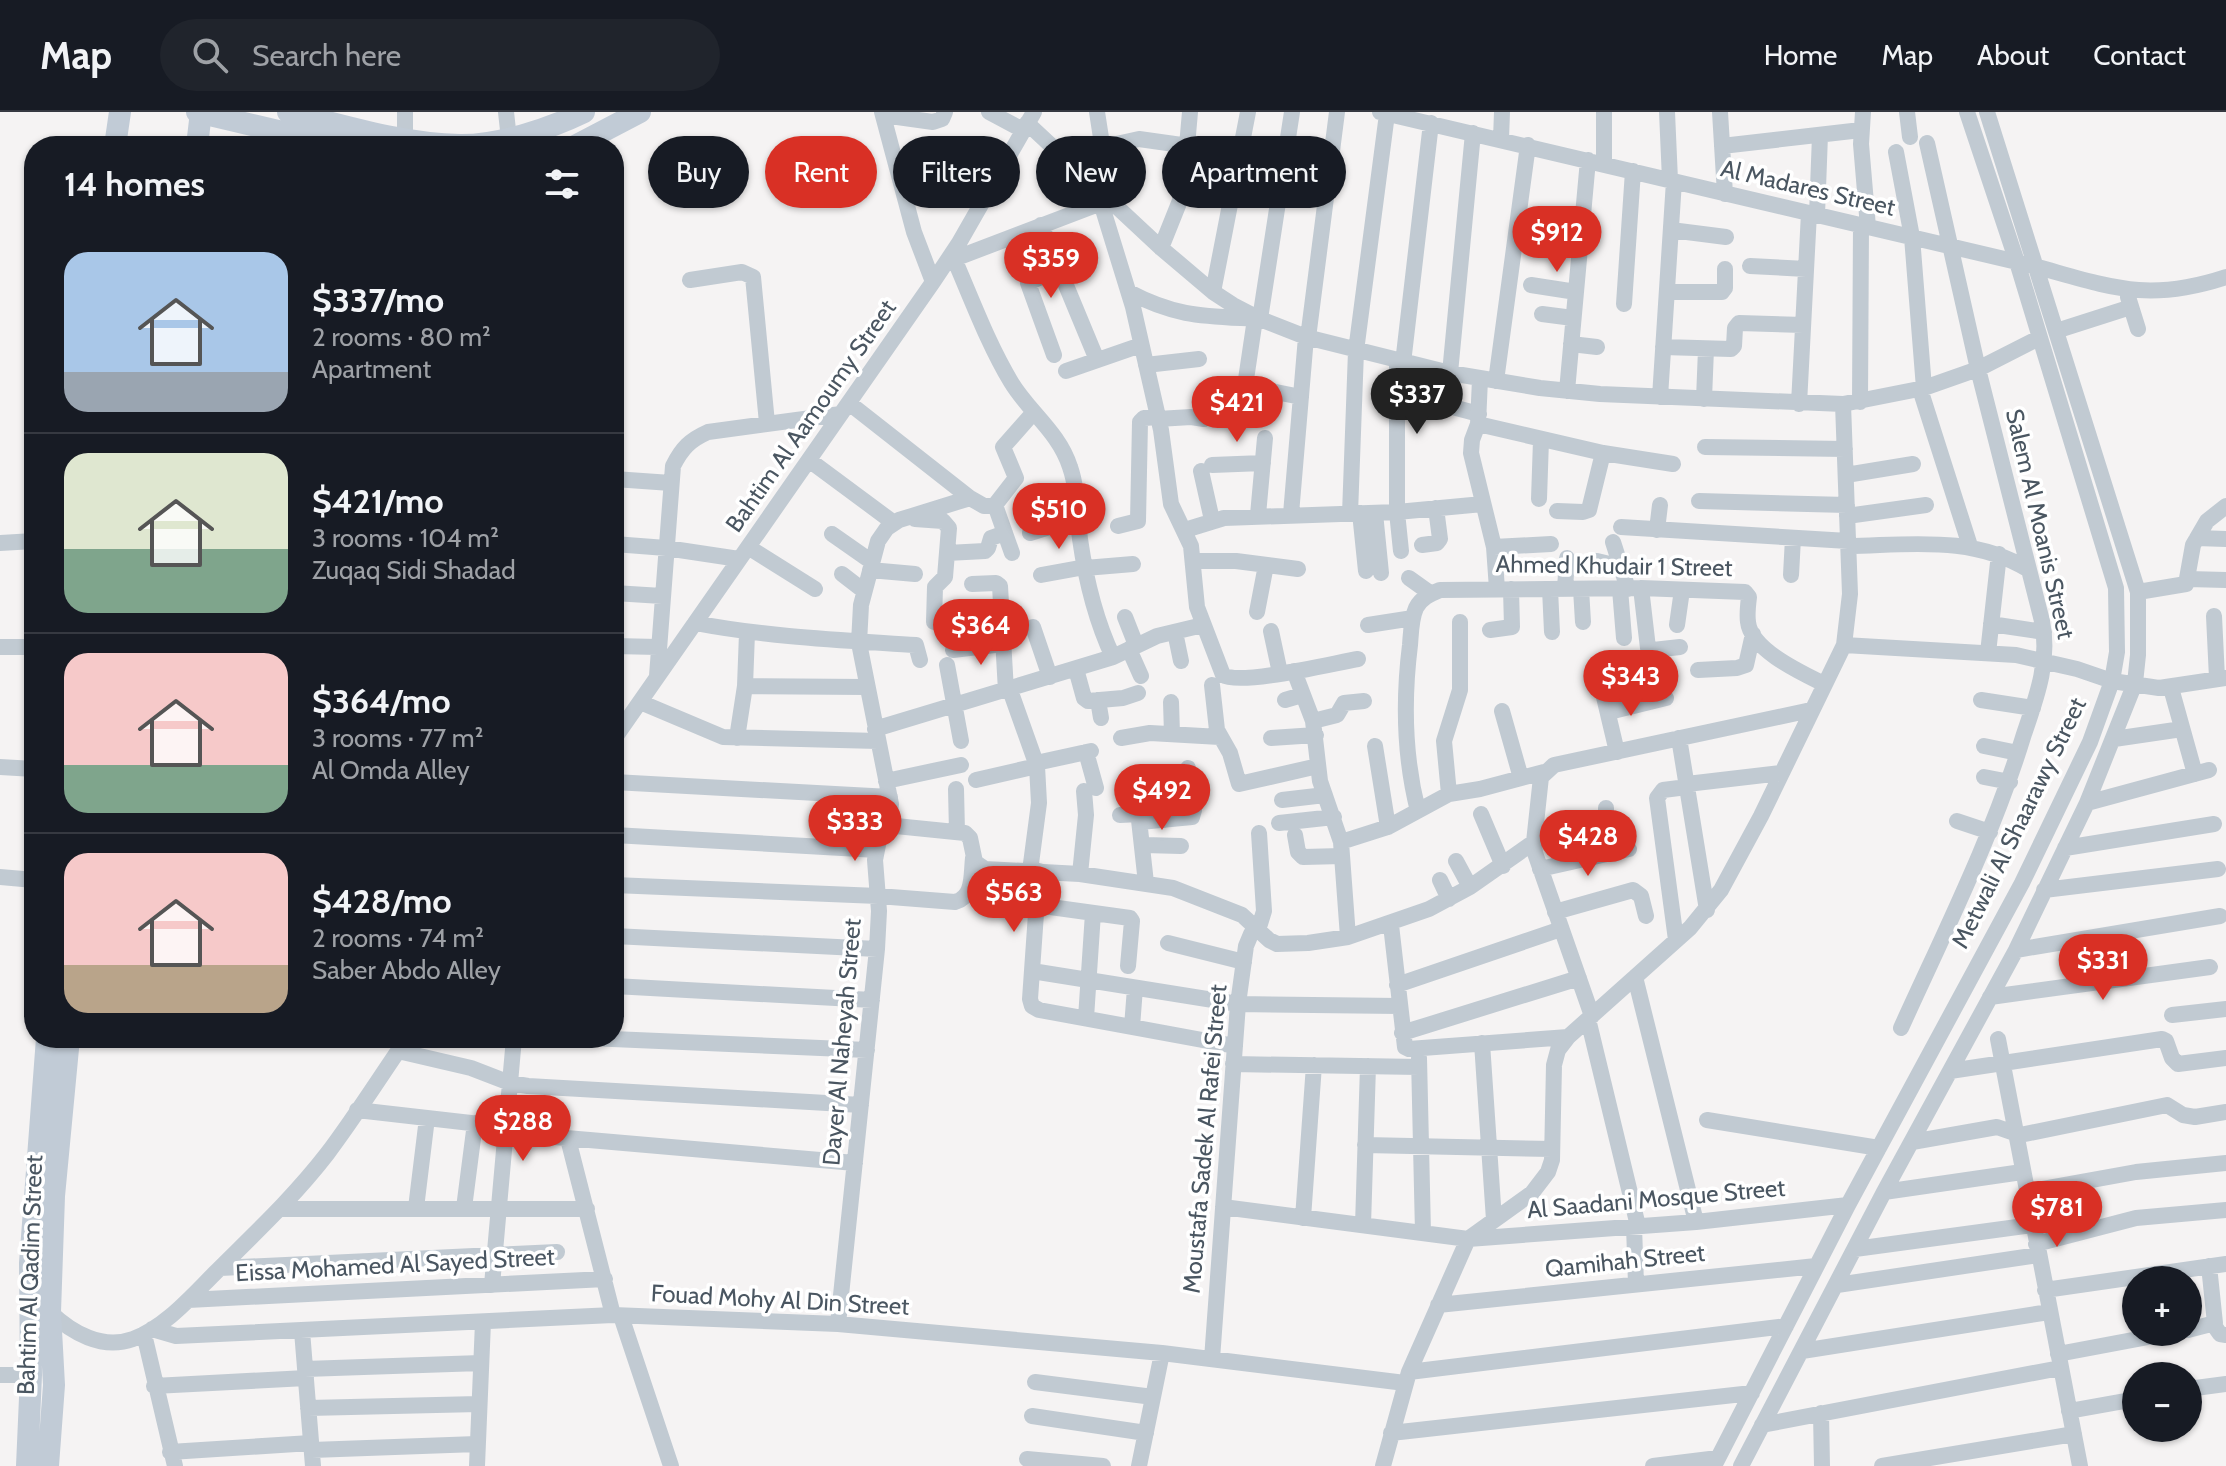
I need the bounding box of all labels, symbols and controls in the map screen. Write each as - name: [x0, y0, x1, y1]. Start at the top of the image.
- search box: [160, 19, 720, 91]
- text: Map: [40, 32, 112, 79]
- icon: search: [188, 33, 232, 77]
- text: Search here: [252, 37, 401, 74]
- text: Home: [1764, 38, 1837, 72]
- text: Map: [1881, 38, 1933, 72]
- text: About: [1977, 38, 2049, 72]
- text: Contact: [2093, 38, 2186, 72]
- chip: Buy: [648, 136, 749, 208]
- chip: Rent: [765, 136, 877, 208]
- chip: Filters: [893, 136, 1020, 208]
- chip: New: [1036, 136, 1146, 208]
- chip: Apartment: [1162, 136, 1346, 208]
- street label: Al Madares Street: [1718, 153, 1898, 222]
- icon: filters: [540, 162, 584, 206]
- text: 14 homes: [64, 163, 205, 205]
- pin: $912: [1510, 206, 1604, 274]
- text: $912: [1530, 216, 1584, 248]
- pin: $359: [1004, 232, 1098, 300]
- text: $359: [1022, 242, 1080, 274]
- text: $337/mo: [312, 279, 444, 321]
- icon: home: [128, 284, 224, 380]
- street label: Bahtim Al Aamoumy Street: [719, 294, 902, 537]
- text: 2 rooms · 80 m²: [312, 321, 491, 353]
- text: Apartment: [312, 353, 431, 385]
- pin: $337: [1370, 368, 1464, 436]
- pin: $421: [1190, 376, 1284, 444]
- text: $337: [1389, 378, 1445, 410]
- text: $421: [1210, 386, 1264, 418]
- street label: Salem Al Moanis Street: [2000, 406, 2081, 642]
- text: $421/mo: [312, 480, 444, 522]
- pin: $510: [1012, 483, 1106, 551]
- icon: home: [128, 485, 224, 581]
- text: $510: [1031, 493, 1088, 525]
- text: 3 rooms · 104 m²: [312, 522, 499, 554]
- street label: Ahmed Khudair 1 Street: [1495, 549, 1733, 582]
- text: Zuqaq Sidi Shadad: [312, 554, 516, 586]
- pin: $364: [934, 599, 1028, 667]
- text: $364: [951, 609, 1011, 641]
- pin: $343: [1584, 650, 1678, 718]
- text: $343: [1601, 660, 1661, 692]
- text: $364/mo: [312, 680, 451, 722]
- icon: home: [128, 685, 224, 781]
- street label: Metwali Al Shaarawy Street: [1945, 693, 2092, 953]
- text: 3 rooms · 77 m²: [312, 722, 483, 754]
- text: Al Omda Alley: [312, 754, 470, 786]
- pin: $492: [1115, 764, 1209, 832]
- text: $492: [1132, 774, 1192, 806]
- pin: $333: [808, 795, 902, 863]
- text: $333: [826, 805, 884, 837]
- pin: $428: [1541, 810, 1635, 878]
- text: $428: [1558, 820, 1618, 852]
- pin: $563: [967, 866, 1061, 934]
- text: $563: [985, 876, 1043, 908]
- text: $428/mo: [312, 880, 452, 922]
- icon: home: [128, 885, 224, 981]
- street label: Dayer Al Naheyah Street: [816, 917, 867, 1167]
- text: 2 rooms · 74 m²: [312, 922, 484, 954]
- pin: $331: [2056, 934, 2150, 1002]
- text: $331: [2077, 944, 2129, 976]
- text: Saber Abdo Alley: [312, 954, 501, 986]
- street label: Moustafa Sadek Al Rafei Street: [1177, 983, 1232, 1295]
- pin: $288: [476, 1095, 570, 1163]
- text: $288: [493, 1105, 553, 1137]
- street label: Bahtim Al Qadim Street: [11, 1154, 48, 1396]
- street label: Al Saadani Mosque Street: [1526, 1173, 1786, 1224]
- pin: $781: [2010, 1181, 2104, 1249]
- text: $781: [2030, 1191, 2084, 1223]
- street label: Qamihah Street: [1544, 1238, 1706, 1283]
- street label: Eissa Mohamed Al Sayed Street: [234, 1242, 556, 1287]
- map controls: [2122, 1266, 2202, 1442]
- button: +: [2122, 1266, 2202, 1346]
- street label: Fouad Mohy Al Din Street: [650, 1278, 910, 1321]
- button: −: [2122, 1362, 2202, 1442]

